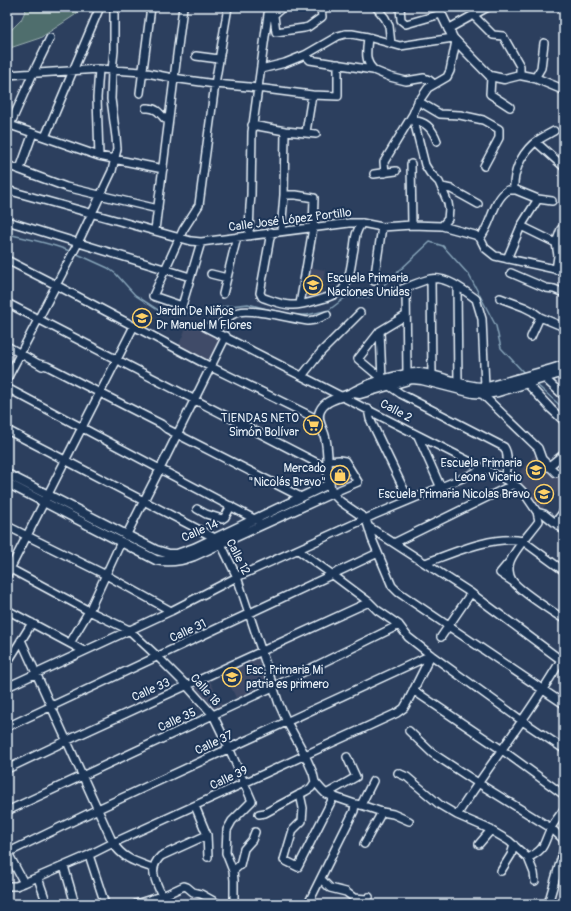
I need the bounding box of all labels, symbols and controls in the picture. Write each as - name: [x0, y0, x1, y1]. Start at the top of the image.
- street label: Calle José López Portillo: [228, 205, 353, 235]
- place label: Escuela Primaria Naciones Unidas: [327, 271, 410, 300]
- school or university icon: Escuela Primaria Naciones Unidas: [302, 274, 324, 296]
- place label: Jardin De Niños Dr Manuel M Flores: [156, 304, 252, 333]
- school or university icon: Jardin De Niños Dr Manuel M Flores: [131, 307, 153, 329]
- street label: Calle 2: [377, 396, 415, 426]
- place label: TIENDAS NETO Simón Bolívar: [221, 411, 300, 440]
- supermarket icon: TIENDAS NETO Simón Bolívar: [302, 414, 324, 436]
- place label: Escuela Primaria Leona Vicario: [441, 456, 523, 485]
- school or university icon: Escuela Primaria Leona Vicario: [525, 459, 547, 481]
- place label: Mercado "Nicolás Bravo": [249, 461, 327, 490]
- shop icon: Mercado "Nicolás Bravo": [329, 464, 351, 486]
- school or university icon: Escuela Primaria Nicolas Bravo: [533, 483, 555, 505]
- place label: Escuela Primaria Nicolas Bravo: [378, 487, 531, 502]
- street label: Calle 14: [179, 516, 221, 546]
- street label: Calle 12: [223, 536, 254, 578]
- street label: Calle 31: [167, 616, 209, 646]
- place label: Esc. Primaria Mi patria es primero: [246, 663, 330, 692]
- school or university icon: Esc. Primaria Mi patria es primero: [221, 666, 243, 688]
- street label: Calle 18: [187, 671, 223, 709]
- street label: Calle 33: [129, 675, 173, 705]
- street label: Calle 35: [156, 705, 198, 735]
- street label: Calle 37: [193, 727, 236, 758]
- street label: Calle 39: [208, 763, 250, 793]

